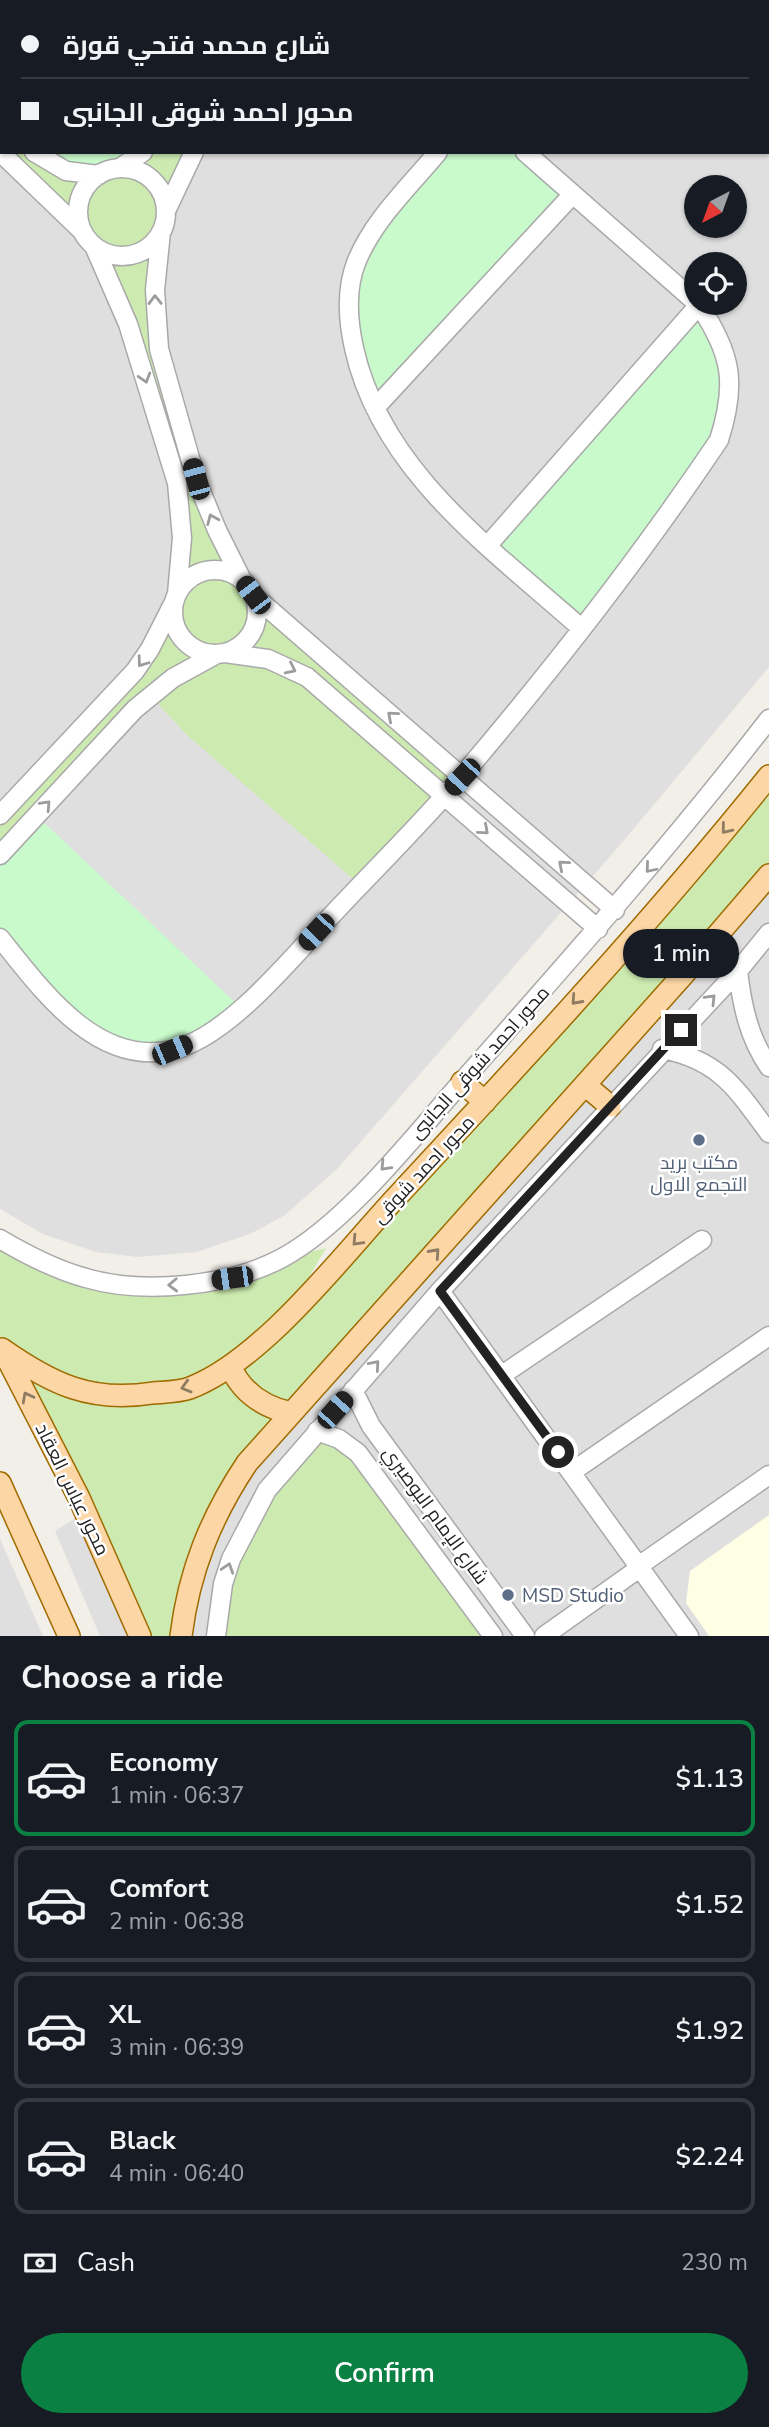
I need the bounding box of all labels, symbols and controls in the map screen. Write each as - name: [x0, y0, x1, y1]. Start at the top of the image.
- text: شارع محمد فتحي قورة: [63, 28, 330, 63]
- text: محور احمد شوقى الجانبى: [63, 95, 353, 130]
- north arrow: [684, 175, 747, 238]
- map controls: [684, 175, 747, 315]
- button: locate: [684, 252, 747, 315]
- one-way arrow: [148, 294, 163, 305]
- one-way arrow: [136, 372, 151, 384]
- car: [181, 456, 212, 502]
- one-way arrow: [206, 513, 220, 526]
- car: [232, 572, 275, 618]
- one-way arrow: [137, 654, 150, 667]
- one-way arrow: [284, 660, 296, 674]
- one-way arrow: [387, 712, 400, 724]
- car: [440, 754, 485, 800]
- one-way arrow: [38, 800, 50, 813]
- one-way arrow: [722, 821, 734, 834]
- one-way arrow: [476, 822, 489, 834]
- one-way arrow: [646, 859, 658, 872]
- one-way arrow: [559, 861, 572, 873]
- car: [294, 909, 339, 955]
- callout: 1 min: [623, 928, 739, 978]
- text: 1 min: [652, 938, 710, 969]
- street label: محور احمد شوقى الجانبى: [404, 980, 556, 1145]
- one-way arrow: [572, 992, 584, 1005]
- one-way arrow: [702, 994, 715, 1007]
- route end: [665, 1014, 697, 1046]
- car: [149, 1032, 196, 1068]
- street label: محور احمد شوقى: [367, 1110, 481, 1229]
- marker: مكتب بريد التجمع الاول: [691, 1132, 707, 1148]
- place label: مكتب بريد التجمع الاول: [650, 1150, 748, 1198]
- one-way arrow: [381, 1158, 394, 1171]
- one-way arrow: [352, 1233, 365, 1246]
- one-way arrow: [427, 1248, 439, 1261]
- car: [210, 1265, 255, 1291]
- one-way arrow: [168, 1277, 179, 1292]
- one-way arrow: [367, 1360, 379, 1373]
- one-way arrow: [180, 1379, 192, 1393]
- car: [314, 1387, 357, 1433]
- one-way arrow: [22, 1392, 36, 1404]
- street label: محور عباس العقاد: [29, 1419, 115, 1560]
- route start: [542, 1436, 574, 1468]
- street label: شارع الإمام البوصيري: [376, 1441, 494, 1590]
- one-way arrow: [220, 1562, 235, 1574]
- place label: MSD Studio: [522, 1583, 624, 1609]
- marker: MSD Studio: [500, 1587, 516, 1603]
- text: Choose a ride: [21, 1656, 223, 1699]
- text: Economy: [109, 1745, 218, 1780]
- icon: car: [25, 1747, 88, 1810]
- text: $1.13: [675, 1761, 744, 1796]
- text: 1 min · 06:37: [109, 1780, 244, 1811]
- text: Comfort: [109, 1871, 209, 1906]
- icon: car: [25, 1873, 88, 1936]
- text: $1.52: [675, 1887, 744, 1922]
- text: 2 min · 06:38: [109, 1906, 244, 1937]
- text: XL: [109, 1997, 141, 2032]
- icon: car: [25, 1999, 88, 2062]
- text: $1.92: [675, 2013, 744, 2048]
- text: 3 min · 06:39: [109, 2032, 244, 2063]
- text: Black: [109, 2123, 176, 2158]
- icon: car: [25, 2125, 88, 2188]
- text: $2.24: [675, 2139, 744, 2174]
- text: 4 min · 06:40: [109, 2158, 244, 2189]
- icon: cash: [21, 2244, 59, 2282]
- text: Cash: [77, 2245, 135, 2280]
- text: 230 m: [681, 2247, 748, 2278]
- button: Confirm: [21, 2333, 748, 2413]

